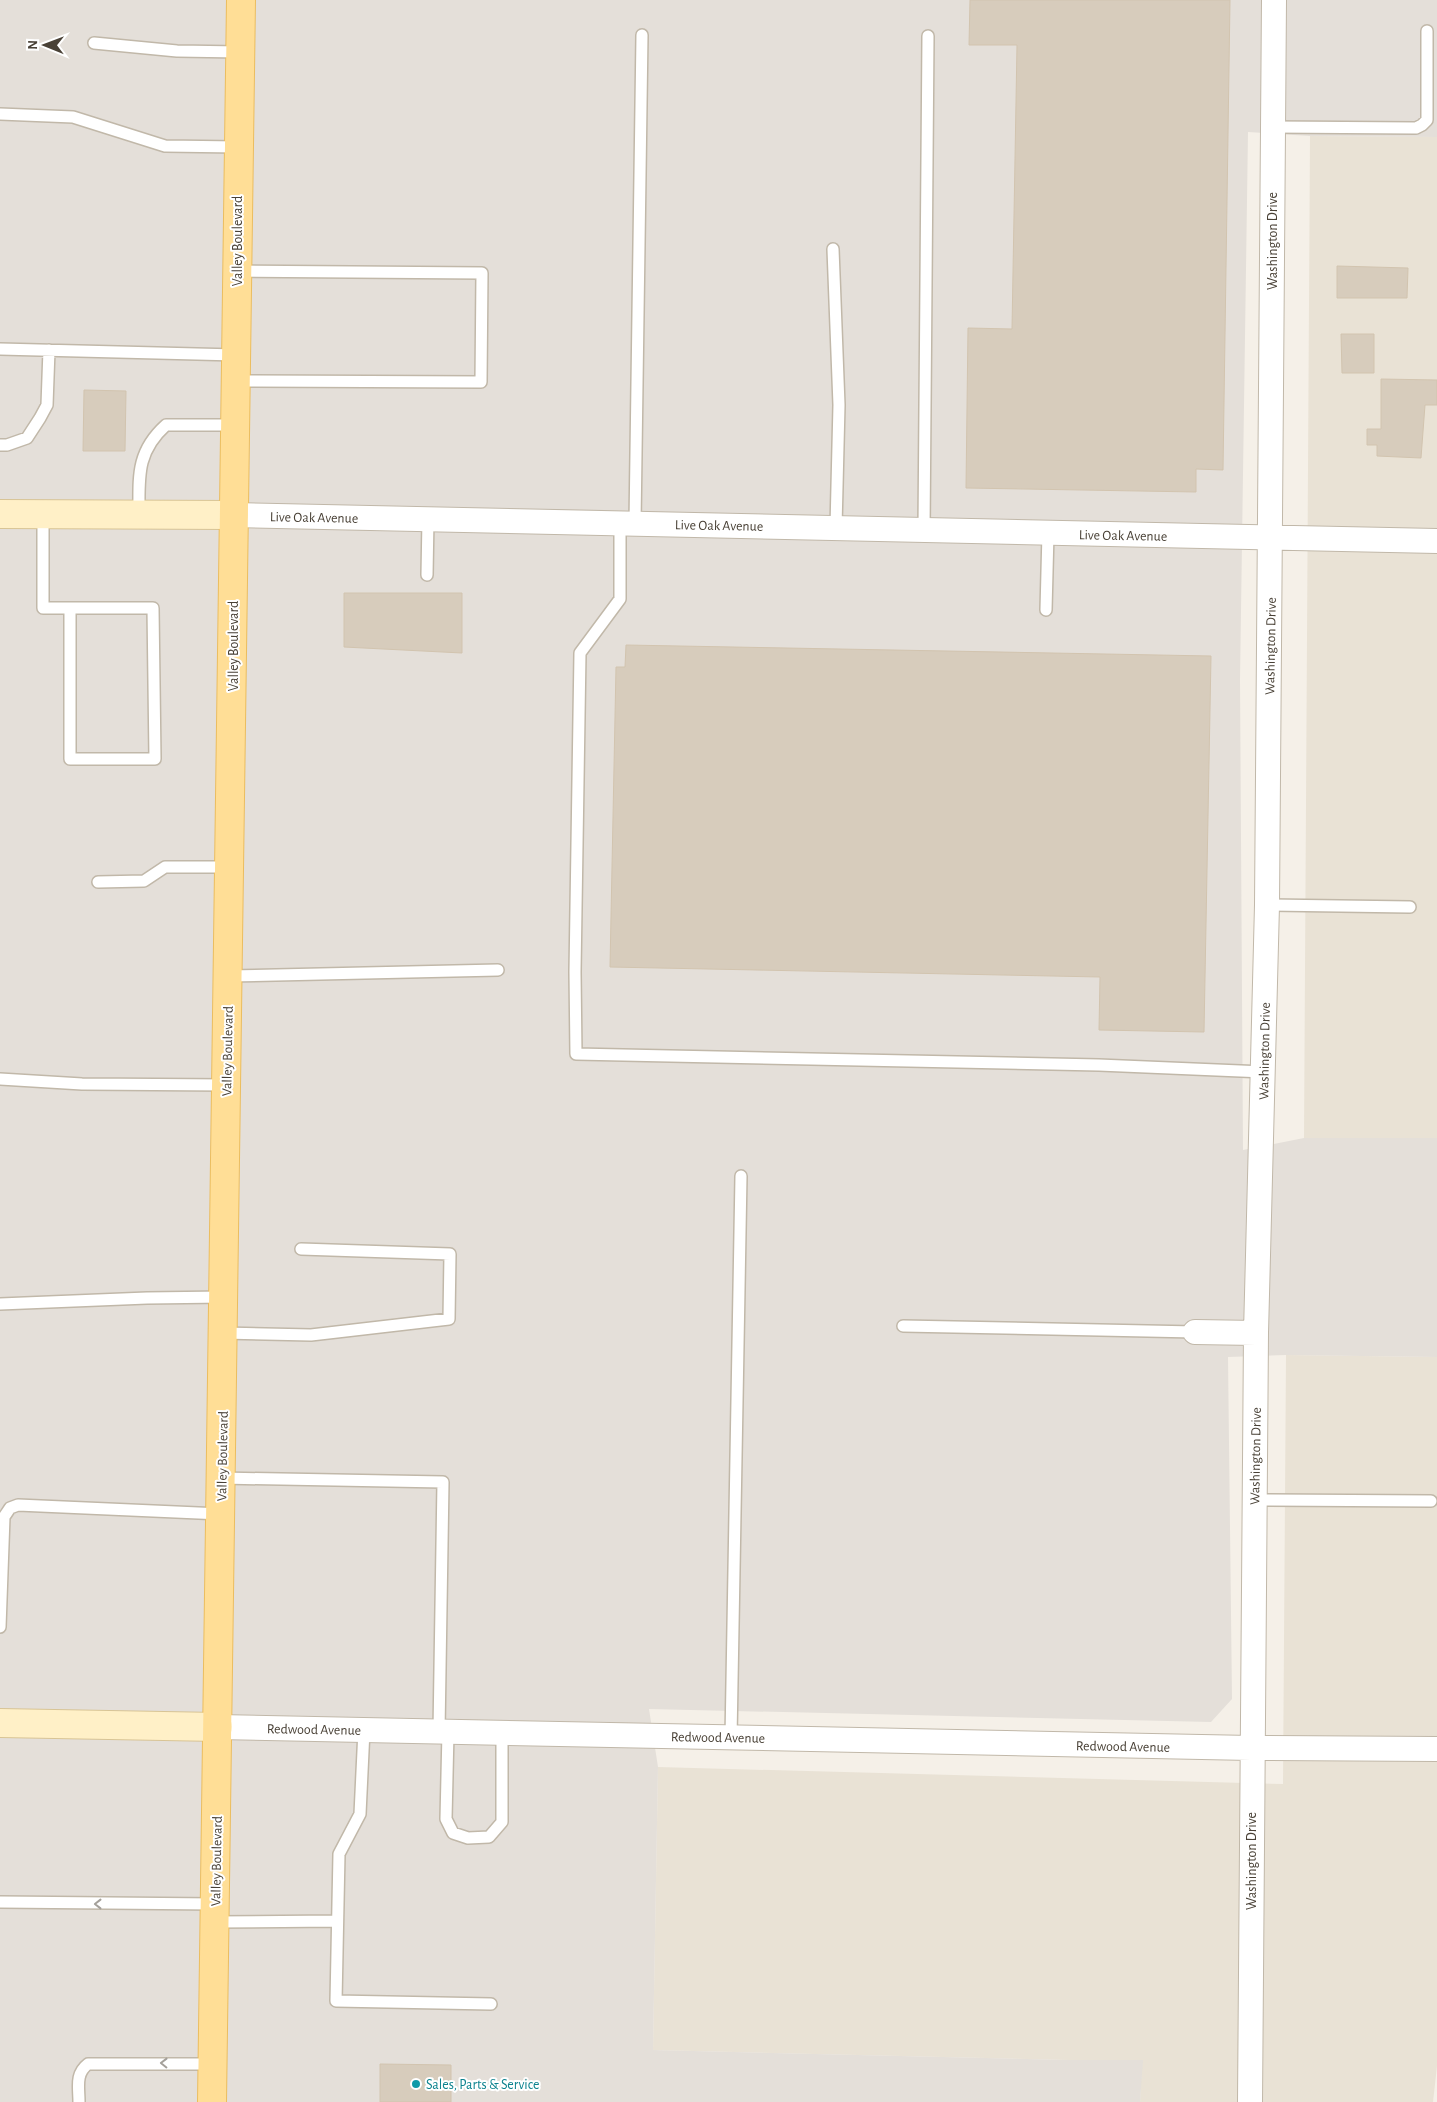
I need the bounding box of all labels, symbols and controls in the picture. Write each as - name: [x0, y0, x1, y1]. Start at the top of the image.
- north arrow: [20, 20, 70, 70]
- text: N: [26, 40, 40, 50]
- street label: Washington Drive: [1266, 192, 1280, 290]
- street label: Valley Boulevard: [231, 196, 245, 286]
- street label: Live Oak Avenue: [270, 510, 358, 526]
- street label: Live Oak Avenue: [675, 518, 763, 534]
- street label: Live Oak Avenue: [1079, 528, 1167, 544]
- street label: Washington Drive: [1263, 597, 1279, 695]
- street label: Valley Boulevard: [227, 601, 241, 691]
- street label: Washington Drive: [1257, 1002, 1273, 1100]
- street label: Valley Boulevard: [220, 1006, 236, 1096]
- street label: Washington Drive: [1248, 1407, 1264, 1505]
- street label: Valley Boulevard: [215, 1411, 231, 1501]
- street label: Redwood Avenue: [267, 1722, 361, 1738]
- street label: Redwood Avenue: [671, 1730, 765, 1746]
- street label: Redwood Avenue: [1076, 1739, 1170, 1755]
- street label: Washington Drive: [1245, 1812, 1259, 1910]
- street label: Valley Boulevard: [209, 1816, 225, 1906]
- one-way arrow: [94, 1899, 102, 1909]
- one-way arrow: [160, 2058, 168, 2068]
- marker: Sales, Parts & Service: [410, 2078, 422, 2090]
- place label: Sales, Parts & Service: [426, 2078, 540, 2092]

